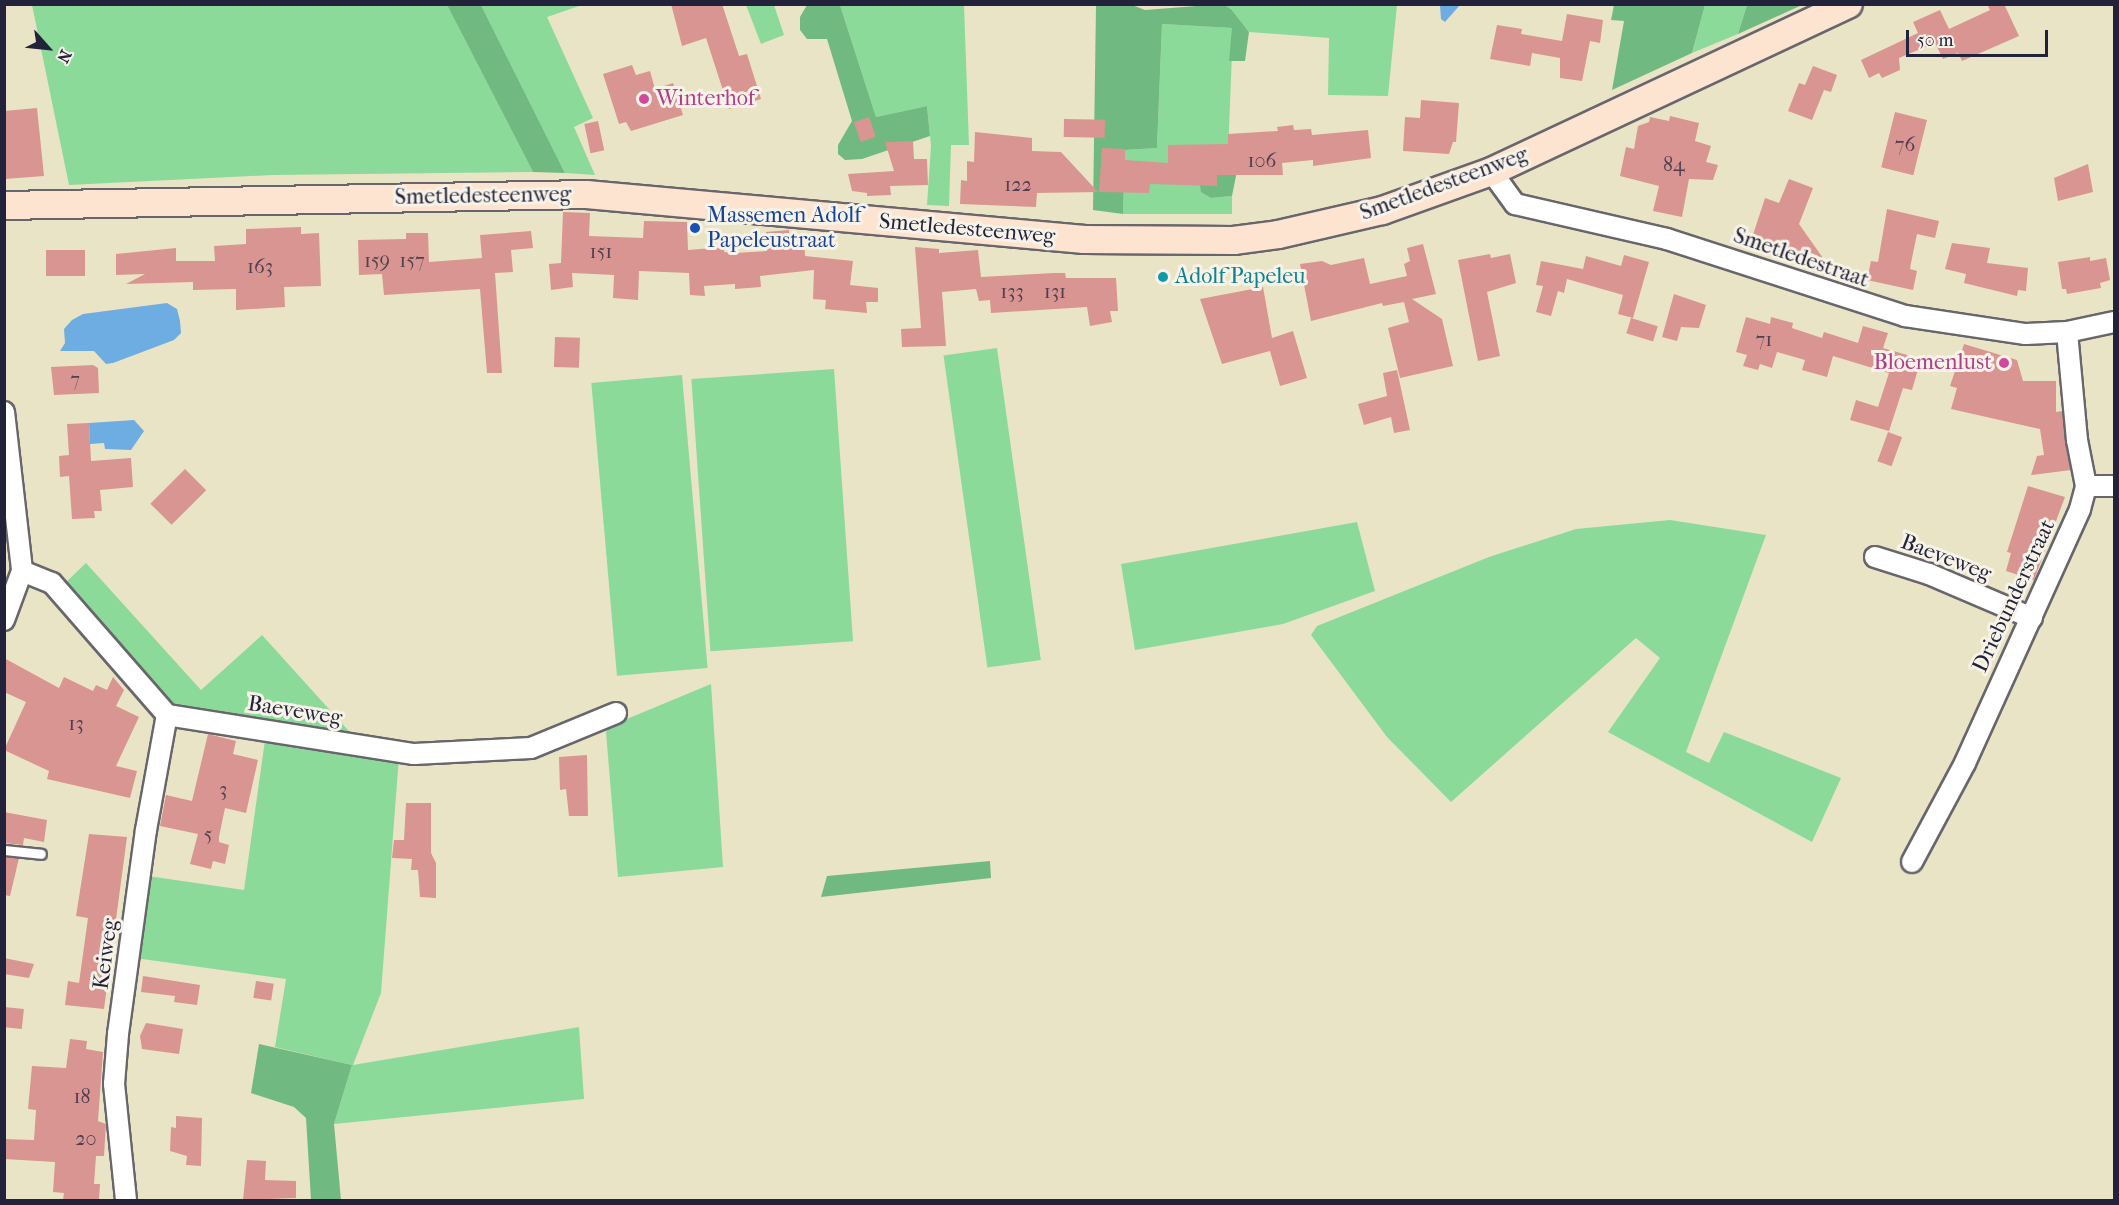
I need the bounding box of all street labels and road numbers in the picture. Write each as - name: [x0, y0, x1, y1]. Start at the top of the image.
- street label: Smetledesteenweg: [1357, 141, 1531, 227]
- street label: Smetledesteenweg: [394, 181, 572, 211]
- street label: Smetledesteenweg: [878, 208, 1056, 250]
- street label: Smetledestraat: [1730, 222, 1872, 294]
- street label: Driebunderstraat: [1967, 515, 2061, 677]
- street label: Baeveweg: [1897, 529, 1995, 587]
- street label: Baeveweg: [246, 691, 344, 731]
- street label: Keiweg: [88, 917, 124, 991]

